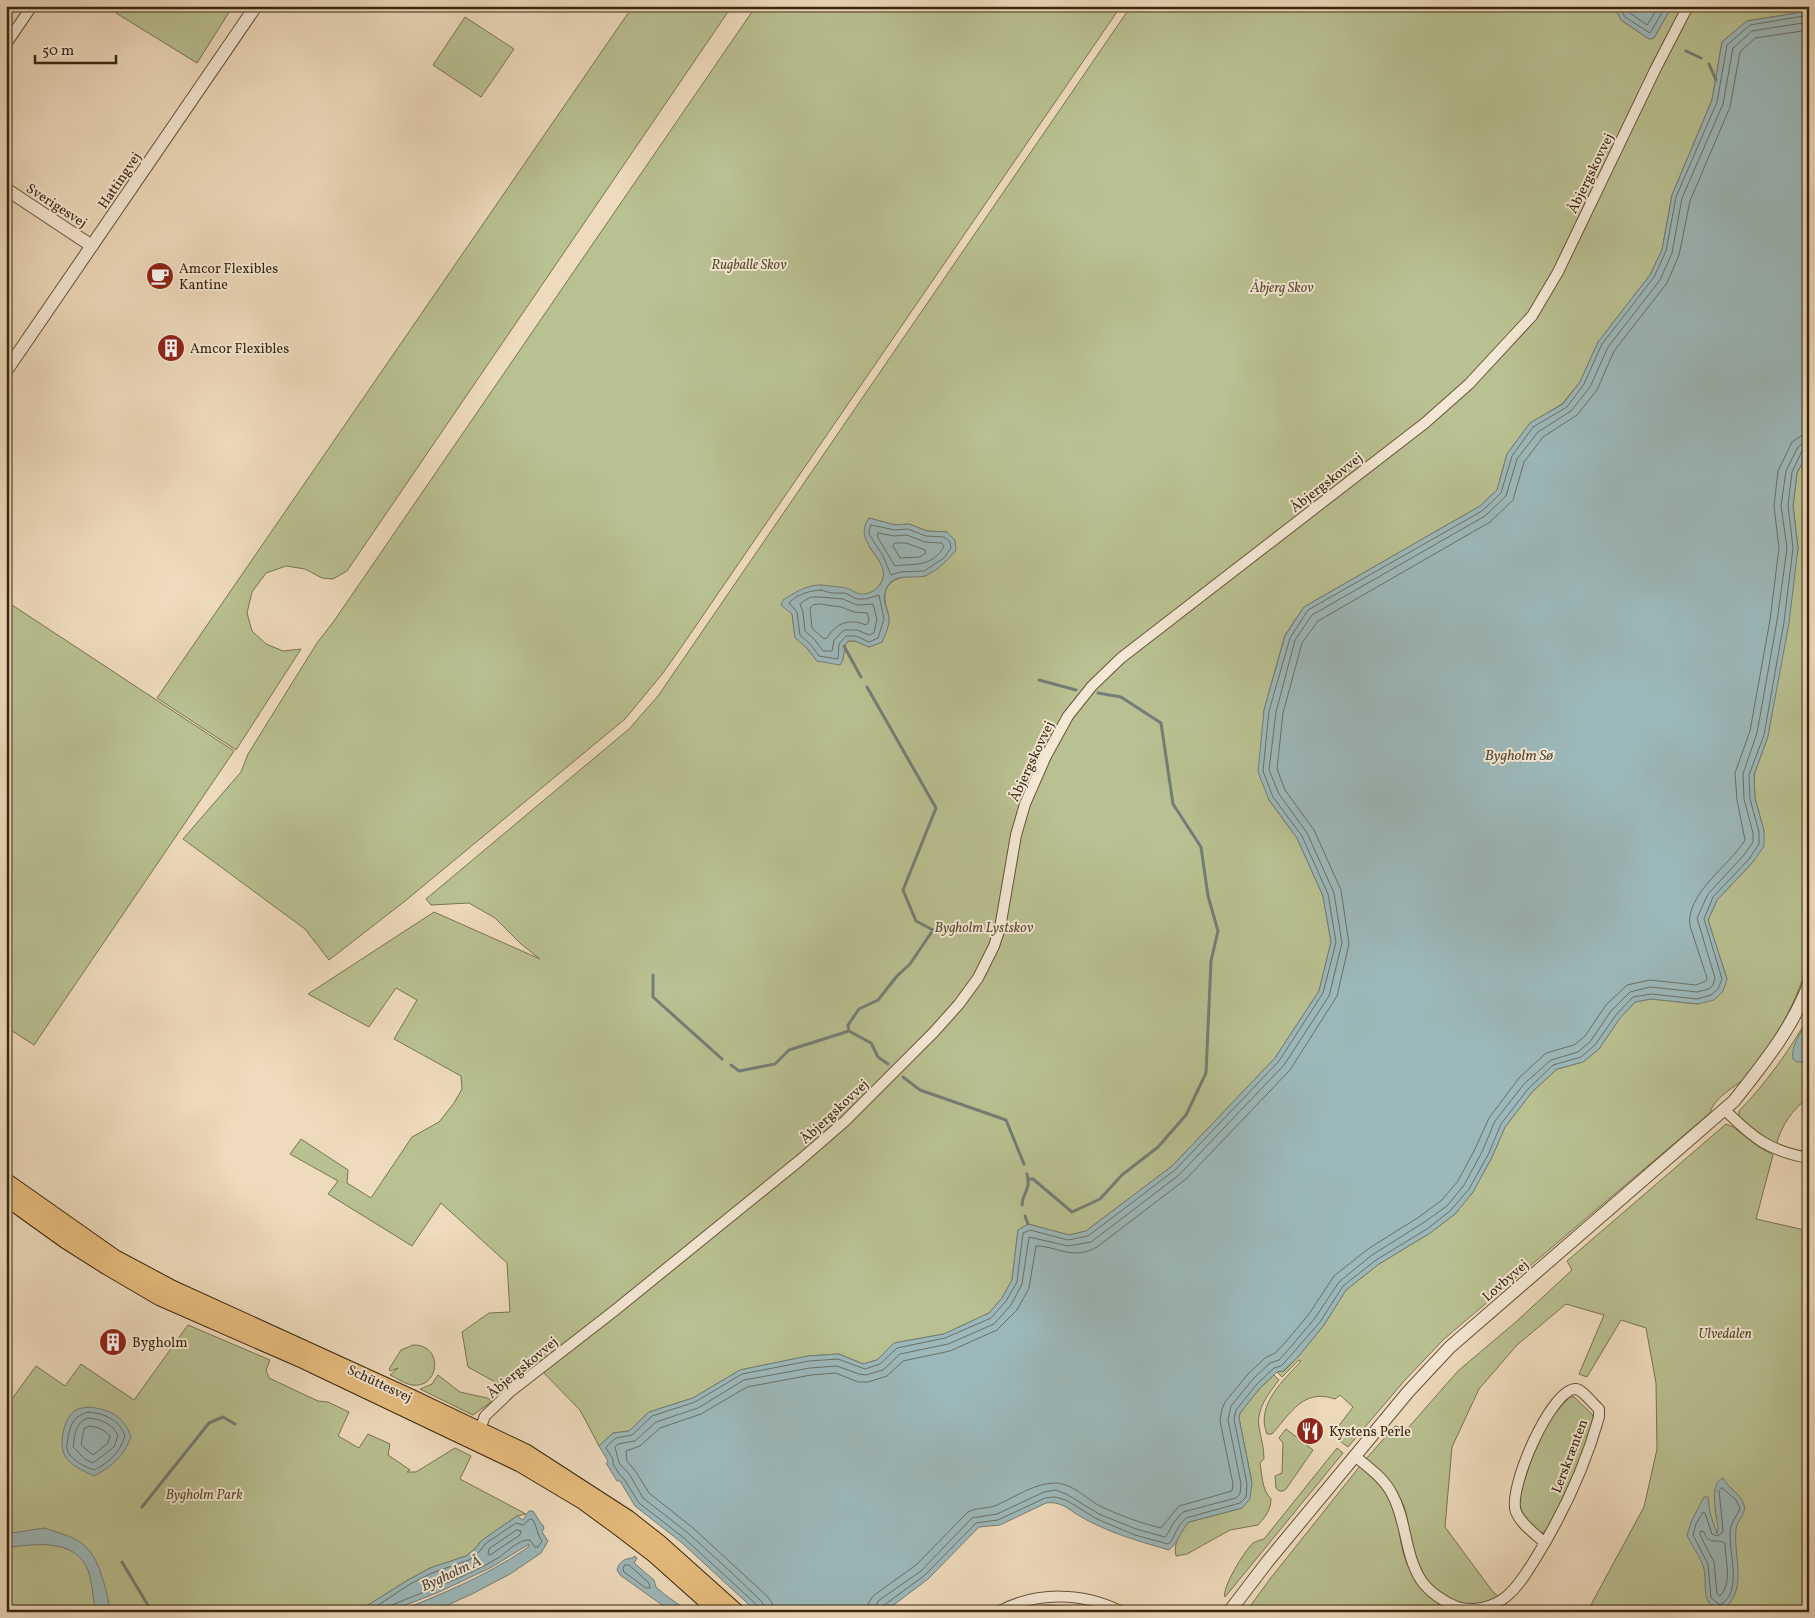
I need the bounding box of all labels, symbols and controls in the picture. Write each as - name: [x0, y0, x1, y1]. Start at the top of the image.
- scale bar: [35, 32, 116, 64]
- text: 50 m: [42, 41, 74, 62]
- street label: Åbjergskovvej: [1564, 130, 1619, 217]
- street label: Hattingvej: [94, 149, 146, 213]
- street label: Sverigesvej: [22, 179, 90, 233]
- park label: Rugballe Skov: [711, 256, 787, 275]
- place label: Amcor Flexibles Kantine: [179, 260, 278, 295]
- cafe icon: Amcor Flexibles Kantine: [145, 261, 175, 291]
- park label: Åbjerg Skov: [1249, 279, 1314, 298]
- building icon: Amcor Flexibles: [156, 333, 186, 363]
- place label: Amcor Flexibles: [190, 340, 289, 359]
- street label: Åbjergskovvej: [1287, 449, 1367, 517]
- street label: Åbjergskovvej: [1005, 718, 1059, 805]
- water label: Bygholm Sø: [1485, 746, 1554, 767]
- park label: Bygholm Lystskov: [935, 919, 1034, 938]
- street label: Åbjergskovvej: [797, 1075, 873, 1149]
- street label: Lovbyvej: [1479, 1256, 1533, 1307]
- park label: Ulvedalen: [1698, 1325, 1752, 1344]
- building icon: Bygholm: [98, 1327, 128, 1357]
- street label: Åbjergskovvej: [483, 1333, 562, 1403]
- place label: Bygholm: [132, 1334, 188, 1353]
- street label: Schüttesvej: [344, 1361, 415, 1408]
- restaurant icon: Kystens Perle: [1295, 1416, 1325, 1446]
- street label: Lerskrænten: [1548, 1417, 1593, 1496]
- place label: Kystens Perle: [1329, 1423, 1411, 1442]
- park label: Bygholm Park: [165, 1486, 243, 1505]
- water label: Bygholm Å: [418, 1551, 485, 1598]

